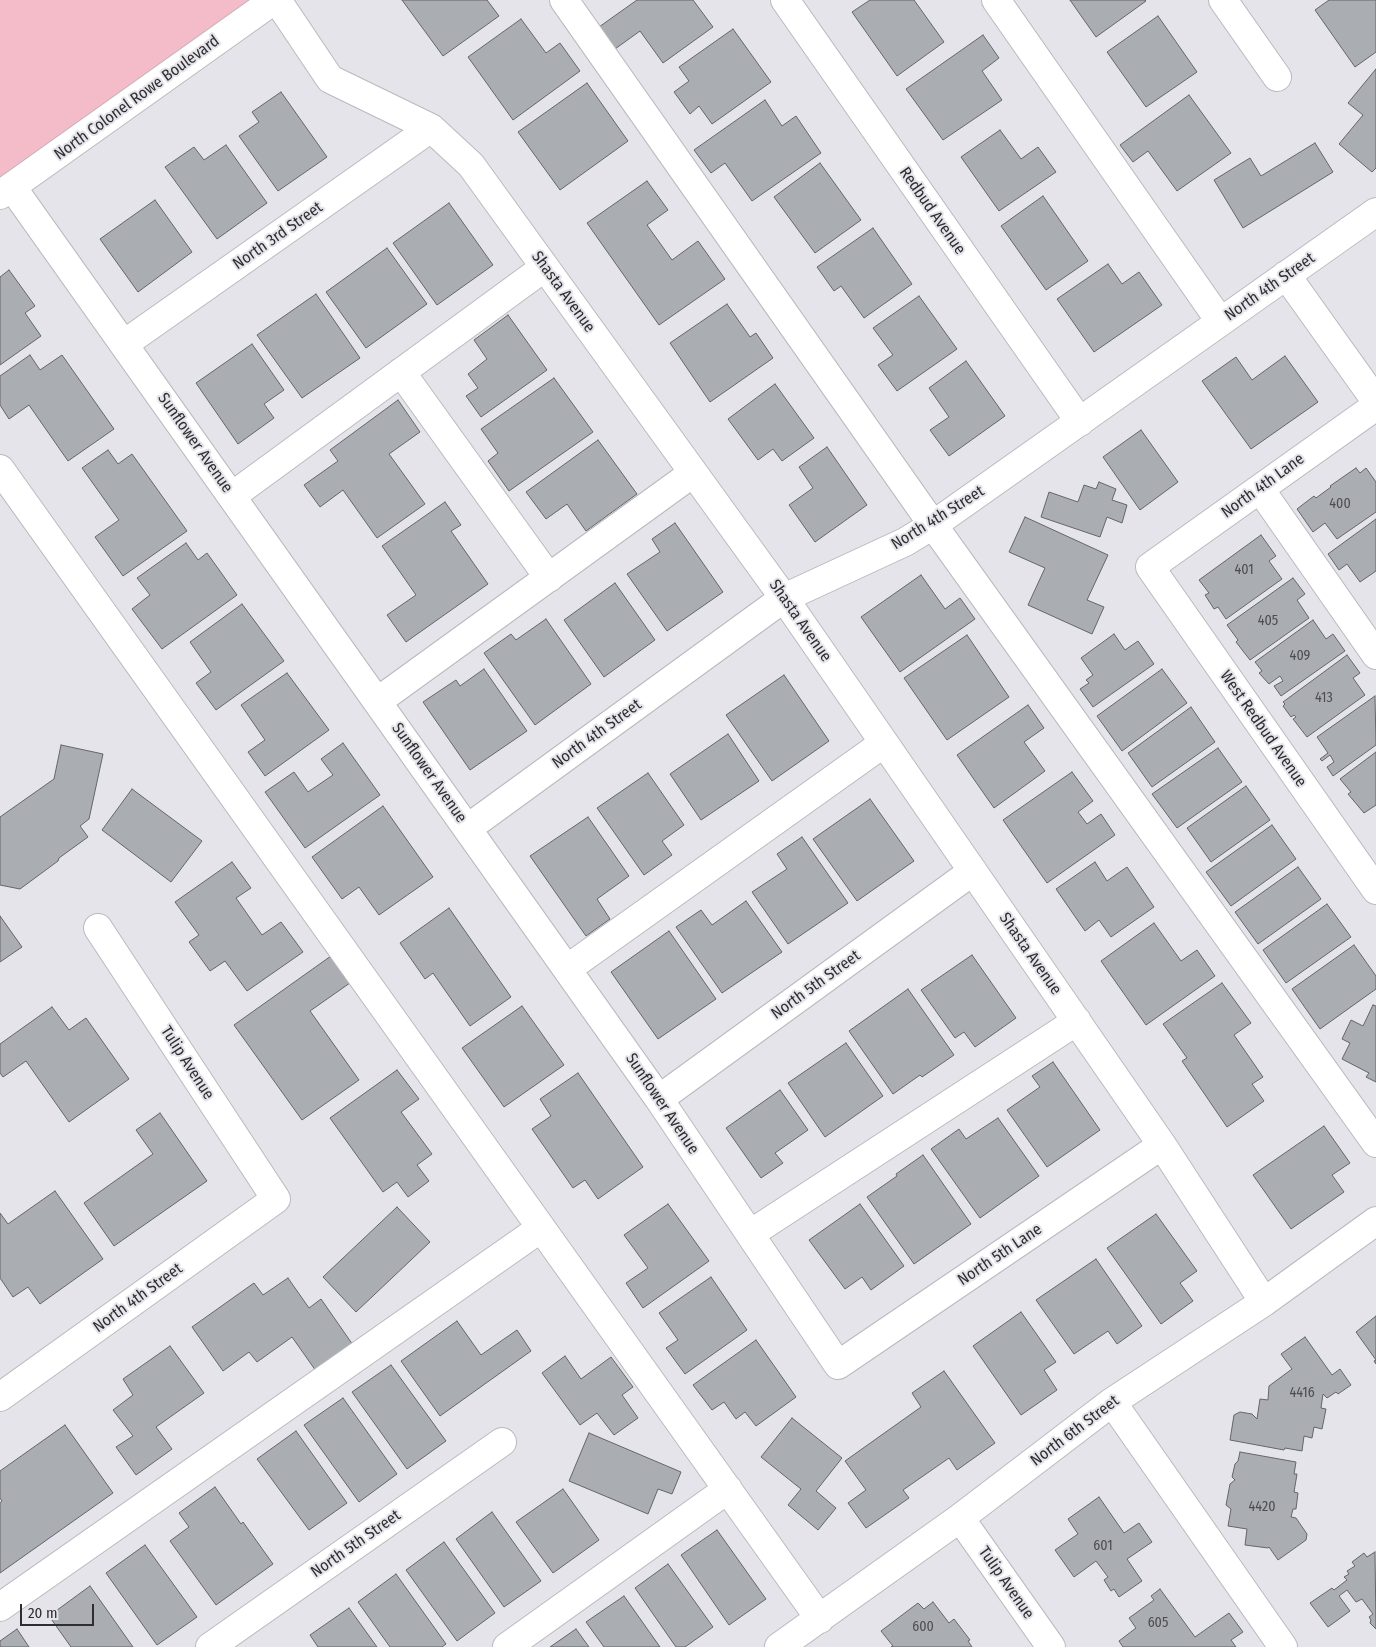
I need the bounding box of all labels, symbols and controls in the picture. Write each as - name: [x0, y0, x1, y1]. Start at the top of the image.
- street label: North Colonel Rowe Boulevard: [51, 32, 223, 164]
- street label: Redbud Avenue: [895, 164, 969, 258]
- street label: North 3rd Street: [229, 198, 327, 274]
- street label: Shasta Avenue: [527, 248, 599, 336]
- street label: North 4th Street: [1221, 249, 1319, 325]
- street label: Sunflower Avenue: [153, 389, 237, 497]
- street label: North 4th Lane: [1218, 450, 1308, 522]
- street label: North 4th Street: [888, 482, 988, 554]
- house number: 400: [1329, 496, 1351, 512]
- house number: 401: [1234, 562, 1254, 578]
- street label: Shasta Avenue: [765, 576, 835, 666]
- house number: 405: [1258, 613, 1278, 629]
- house number: 409: [1290, 648, 1310, 664]
- street label: West Redbud Avenue: [1216, 667, 1310, 791]
- house number: 413: [1315, 690, 1333, 706]
- street label: North 4th Street: [549, 695, 645, 773]
- street label: Sunflower Avenue: [387, 719, 471, 827]
- street label: Shasta Avenue: [995, 909, 1065, 999]
- street label: North 5th Street: [768, 946, 864, 1024]
- street label: Tulip Avenue: [156, 1023, 218, 1103]
- street label: Sunflower Avenue: [621, 1050, 703, 1158]
- street label: North 5th Lane: [954, 1220, 1046, 1290]
- street label: North 4th Street: [90, 1259, 186, 1337]
- house number: 4416: [1289, 1385, 1315, 1401]
- street label: North 6th Street: [1027, 1391, 1123, 1471]
- house number: 4420: [1249, 1499, 1275, 1515]
- street label: North 5th Street: [307, 1506, 405, 1582]
- house number: 601: [1093, 1538, 1113, 1554]
- street label: Tulip Avenue: [974, 1543, 1038, 1623]
- scale bar: [22, 1594, 96, 1626]
- text: 20 m: [28, 1604, 58, 1622]
- house number: 605: [1148, 1615, 1168, 1631]
- house number: 600: [912, 1619, 934, 1635]

